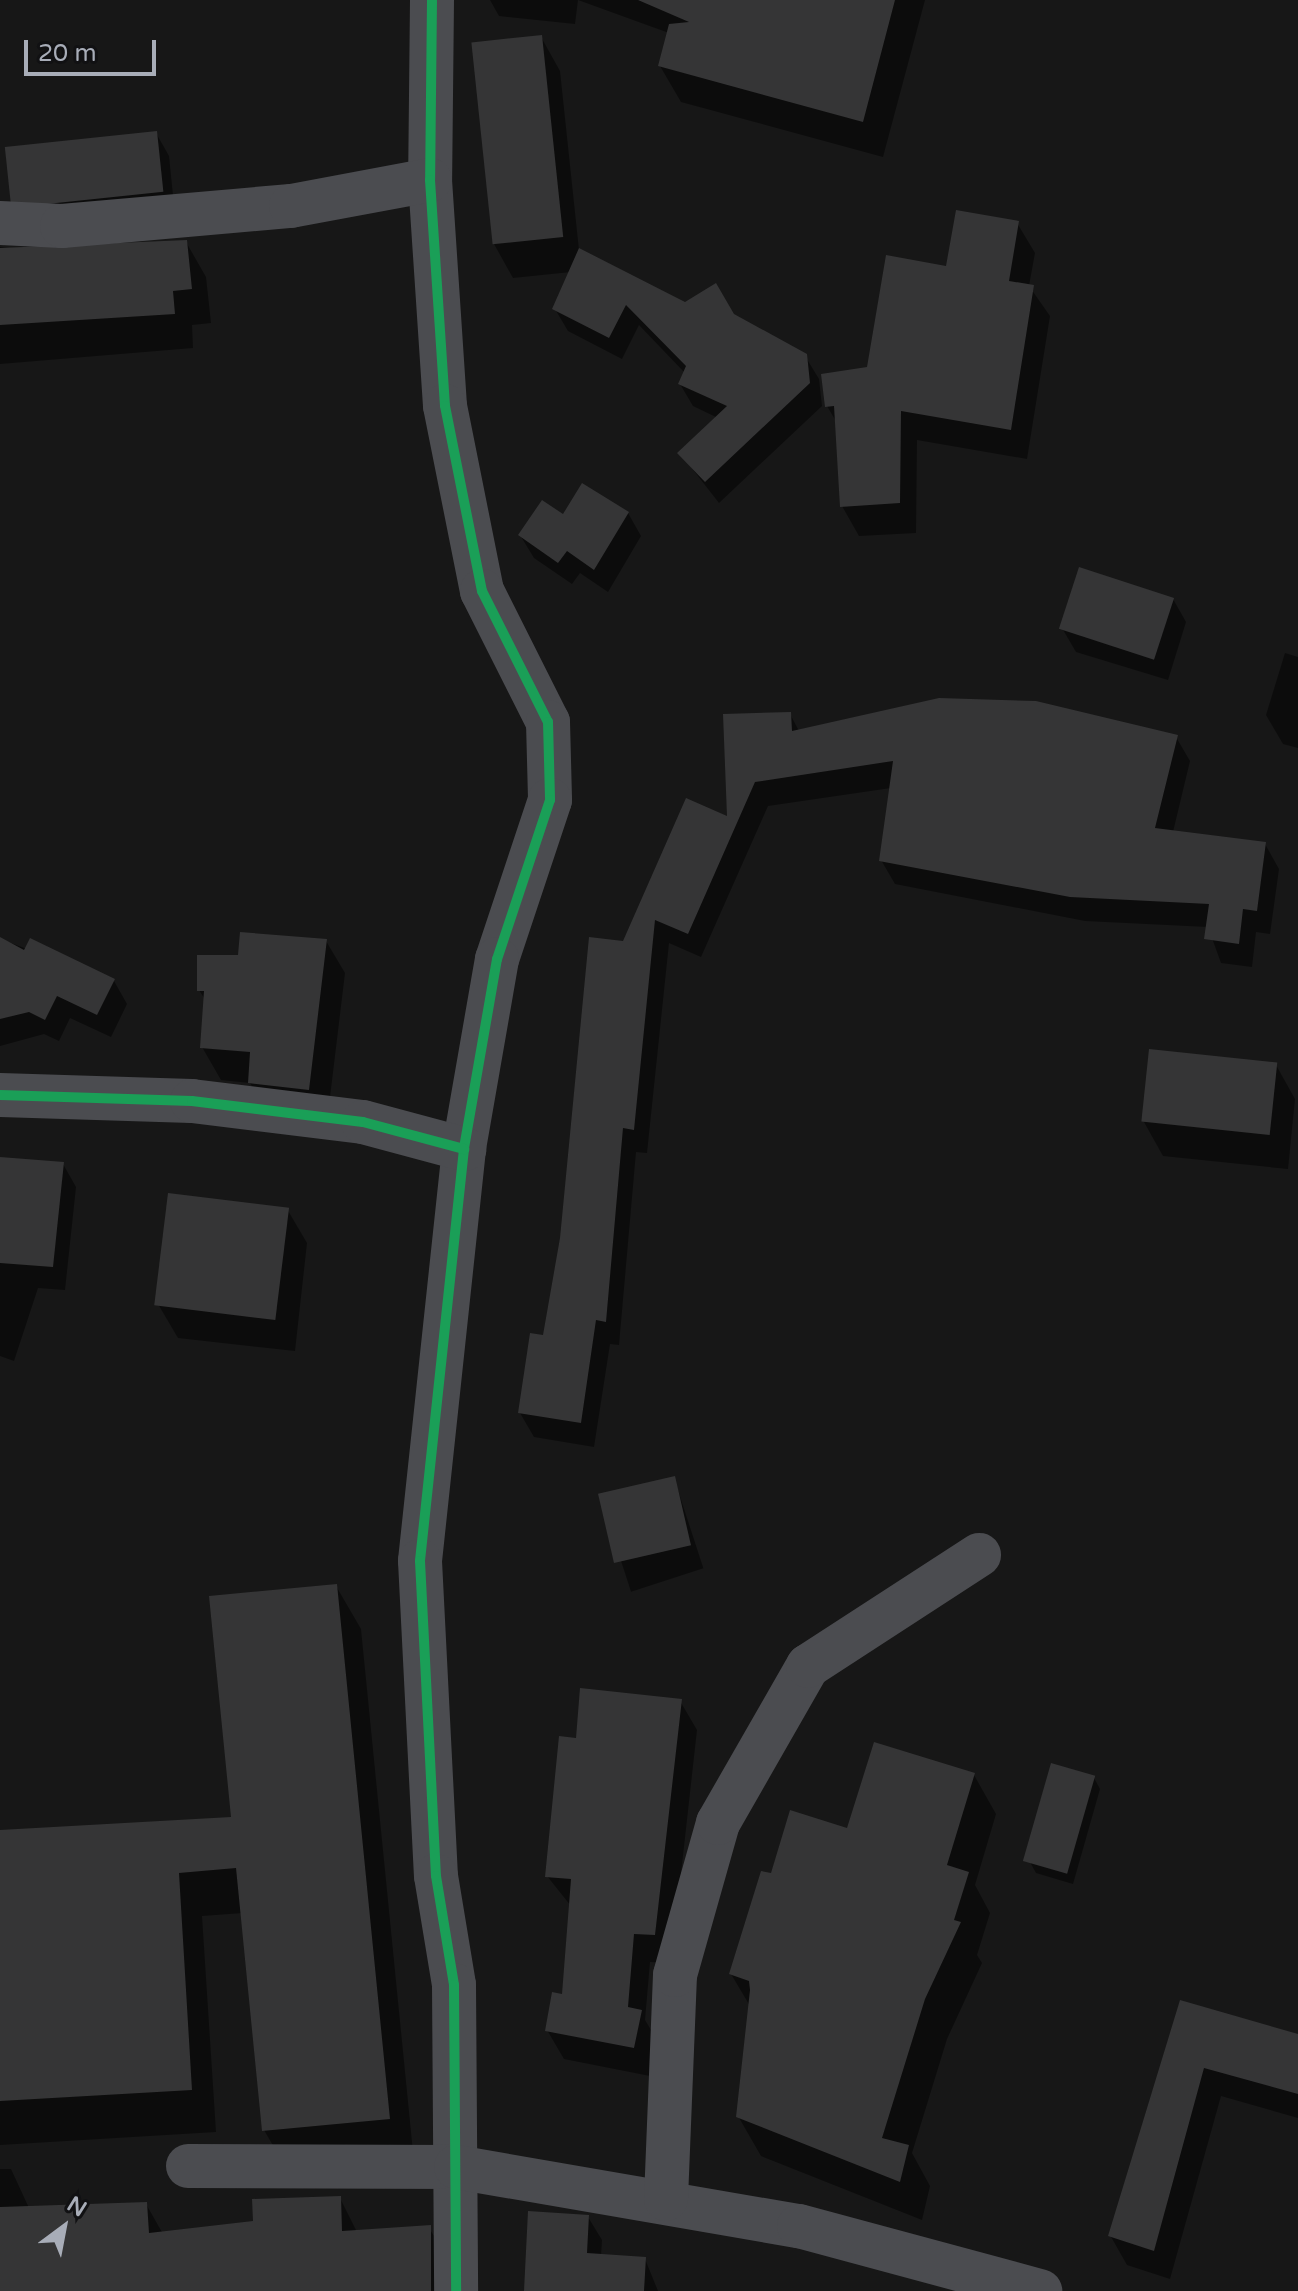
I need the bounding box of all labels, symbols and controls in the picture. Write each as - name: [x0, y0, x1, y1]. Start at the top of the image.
- scale bar: [28, 24, 160, 74]
- text: 20 m: [38, 39, 96, 68]
- north arrow: [24, 2187, 104, 2267]
- text: N: [62, 2191, 91, 2222]

